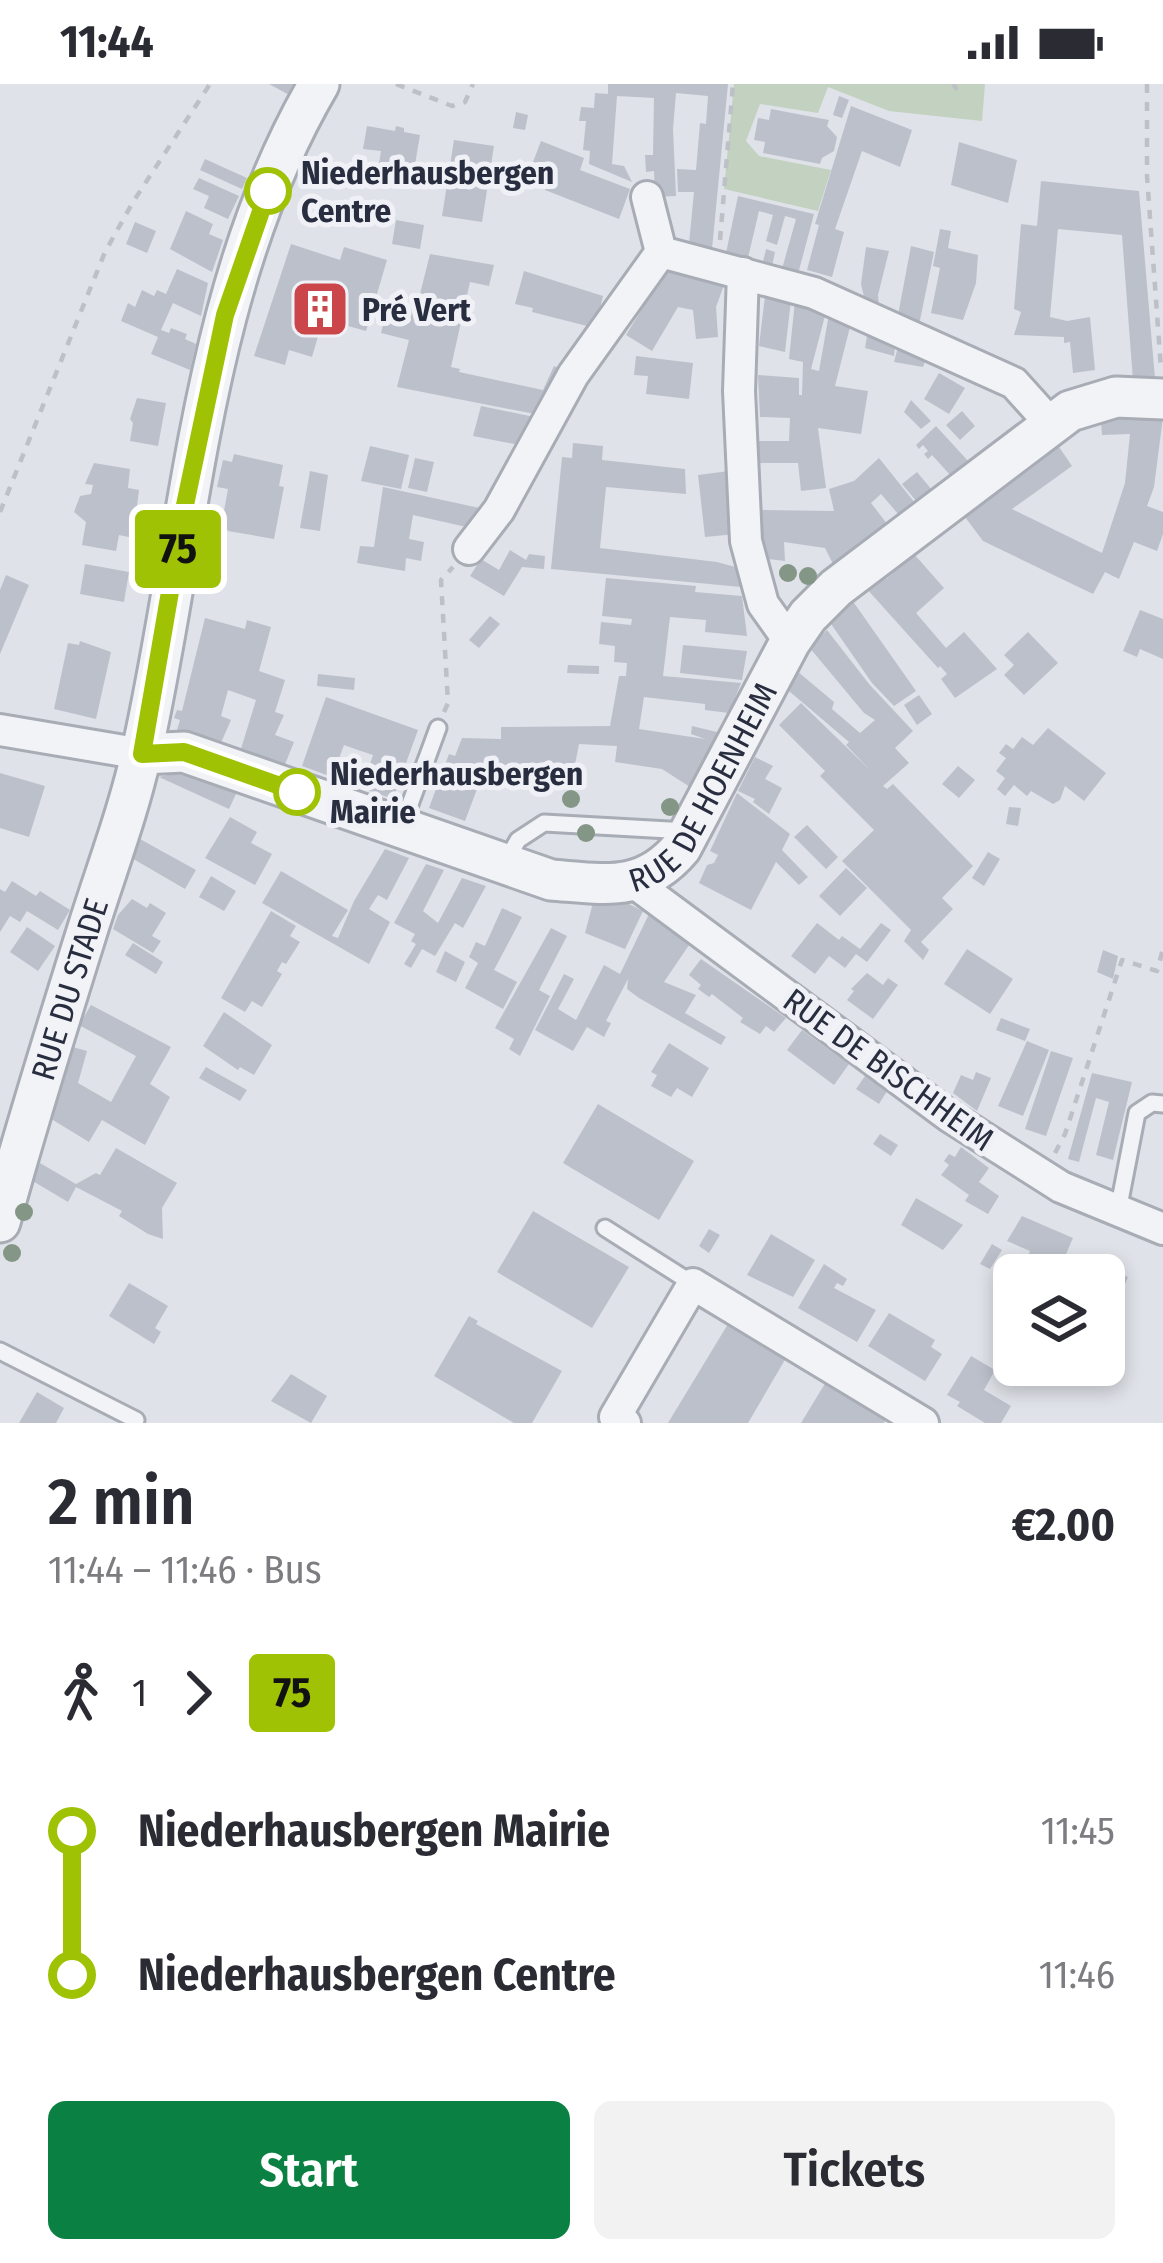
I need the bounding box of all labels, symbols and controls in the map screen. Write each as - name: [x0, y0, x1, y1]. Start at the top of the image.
- text: 11:44: [60, 15, 154, 69]
- place label: Niederhausbergen Centre: [301, 153, 554, 231]
- marker: Niederhausbergen Centre: [246, 169, 290, 213]
- building icon: Pré Vert: [289, 278, 351, 340]
- place label: Pré Vert: [362, 290, 471, 330]
- line badge: 75: [124, 510, 232, 588]
- text: 75: [159, 524, 197, 574]
- street label: RUE DE HOENHEIM: [624, 676, 786, 901]
- place label: Niederhausbergen Mairie: [330, 754, 583, 832]
- marker: Niederhausbergen Mairie: [275, 770, 319, 814]
- street label: RUE DU STADE: [23, 894, 117, 1085]
- street label: RUE DE BISCHHEIM: [775, 980, 1001, 1160]
- map controls: [993, 1254, 1125, 1386]
- button: layers: [993, 1254, 1125, 1386]
- text: 2 min: [48, 1462, 195, 1541]
- text: €2.00: [1012, 1498, 1115, 1552]
- text: 11:44 – 11:46 · Bus: [48, 1547, 322, 1593]
- icon: walk: [48, 1660, 114, 1726]
- icon: forward: [165, 1660, 231, 1726]
- text: 75: [273, 1668, 311, 1718]
- text: 1: [132, 1670, 147, 1716]
- text: Niederhausbergen Mairie: [138, 1804, 610, 1858]
- text: 11:45: [1041, 1808, 1115, 1854]
- text: Niederhausbergen Centre: [138, 1948, 616, 2002]
- text: 11:46: [1039, 1952, 1115, 1998]
- button: Start: [48, 2101, 570, 2239]
- button: Tickets: [594, 2101, 1115, 2239]

